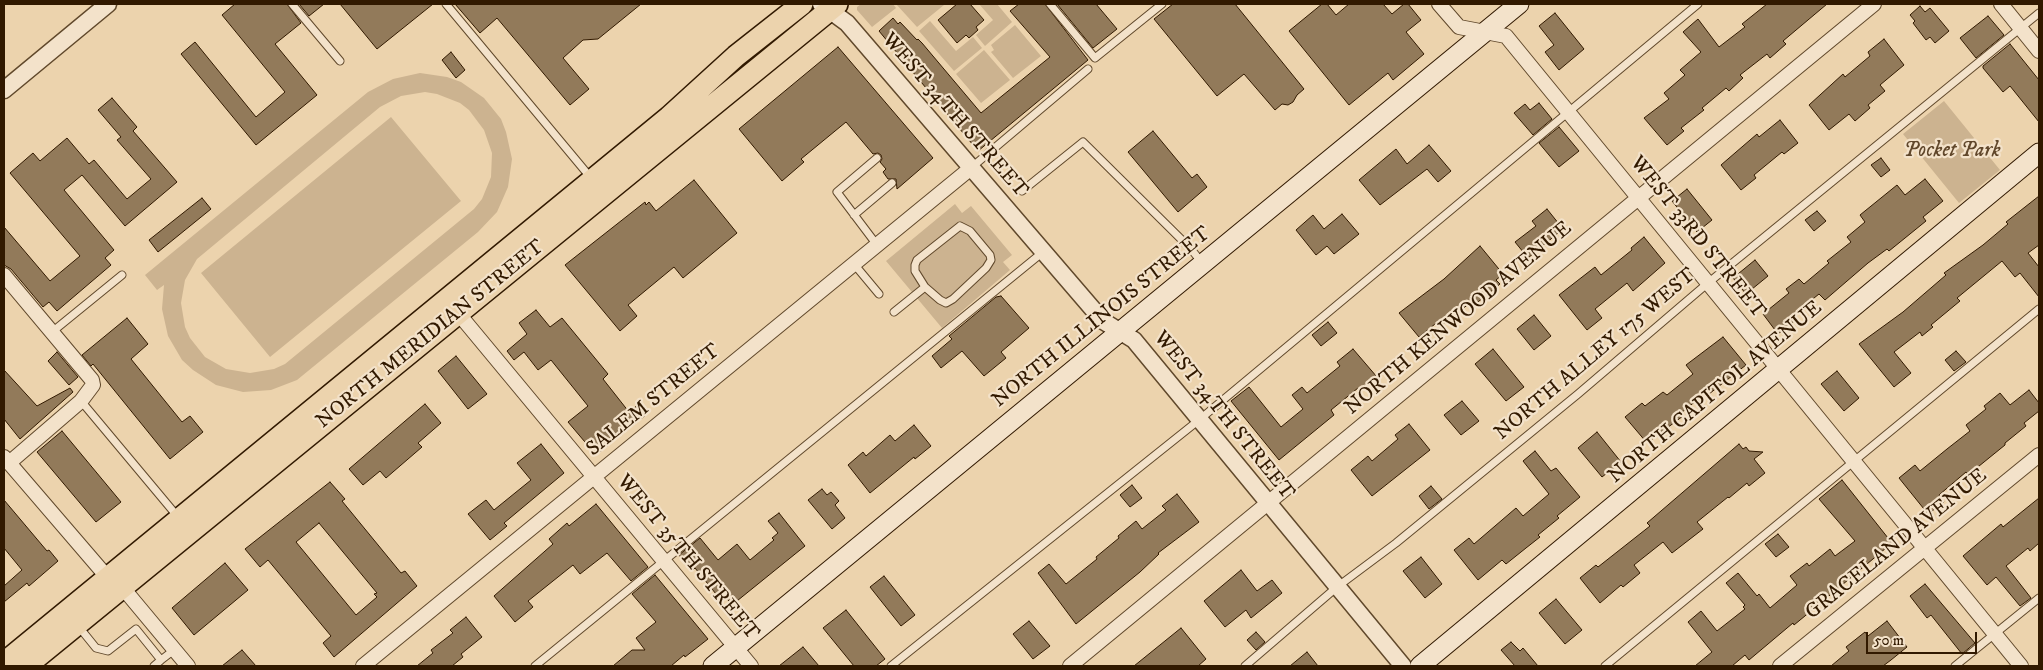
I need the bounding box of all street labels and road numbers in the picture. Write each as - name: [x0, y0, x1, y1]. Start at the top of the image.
- street label: WEST 34TH STREET: [876, 28, 1032, 204]
- street label: WEST 33RD STREET: [1624, 152, 1770, 324]
- street label: NORTH KENWOOD AVENUE: [1340, 217, 1578, 421]
- street label: NORTH ILLINOIS STREET: [988, 222, 1216, 414]
- street label: NORTH MERIDIAN STREET: [312, 235, 550, 435]
- street label: NORTH ALLEY 175 WEST: [1490, 264, 1702, 446]
- street label: NORTH CAPITOL AVENUE: [1604, 296, 1828, 490]
- street label: WEST 34TH STREET: [1147, 326, 1299, 506]
- street label: SALEM STREET: [582, 339, 726, 463]
- street label: GRACELAND AVENUE: [1801, 464, 1993, 626]
- street label: WEST 35TH STREET: [610, 470, 764, 646]

